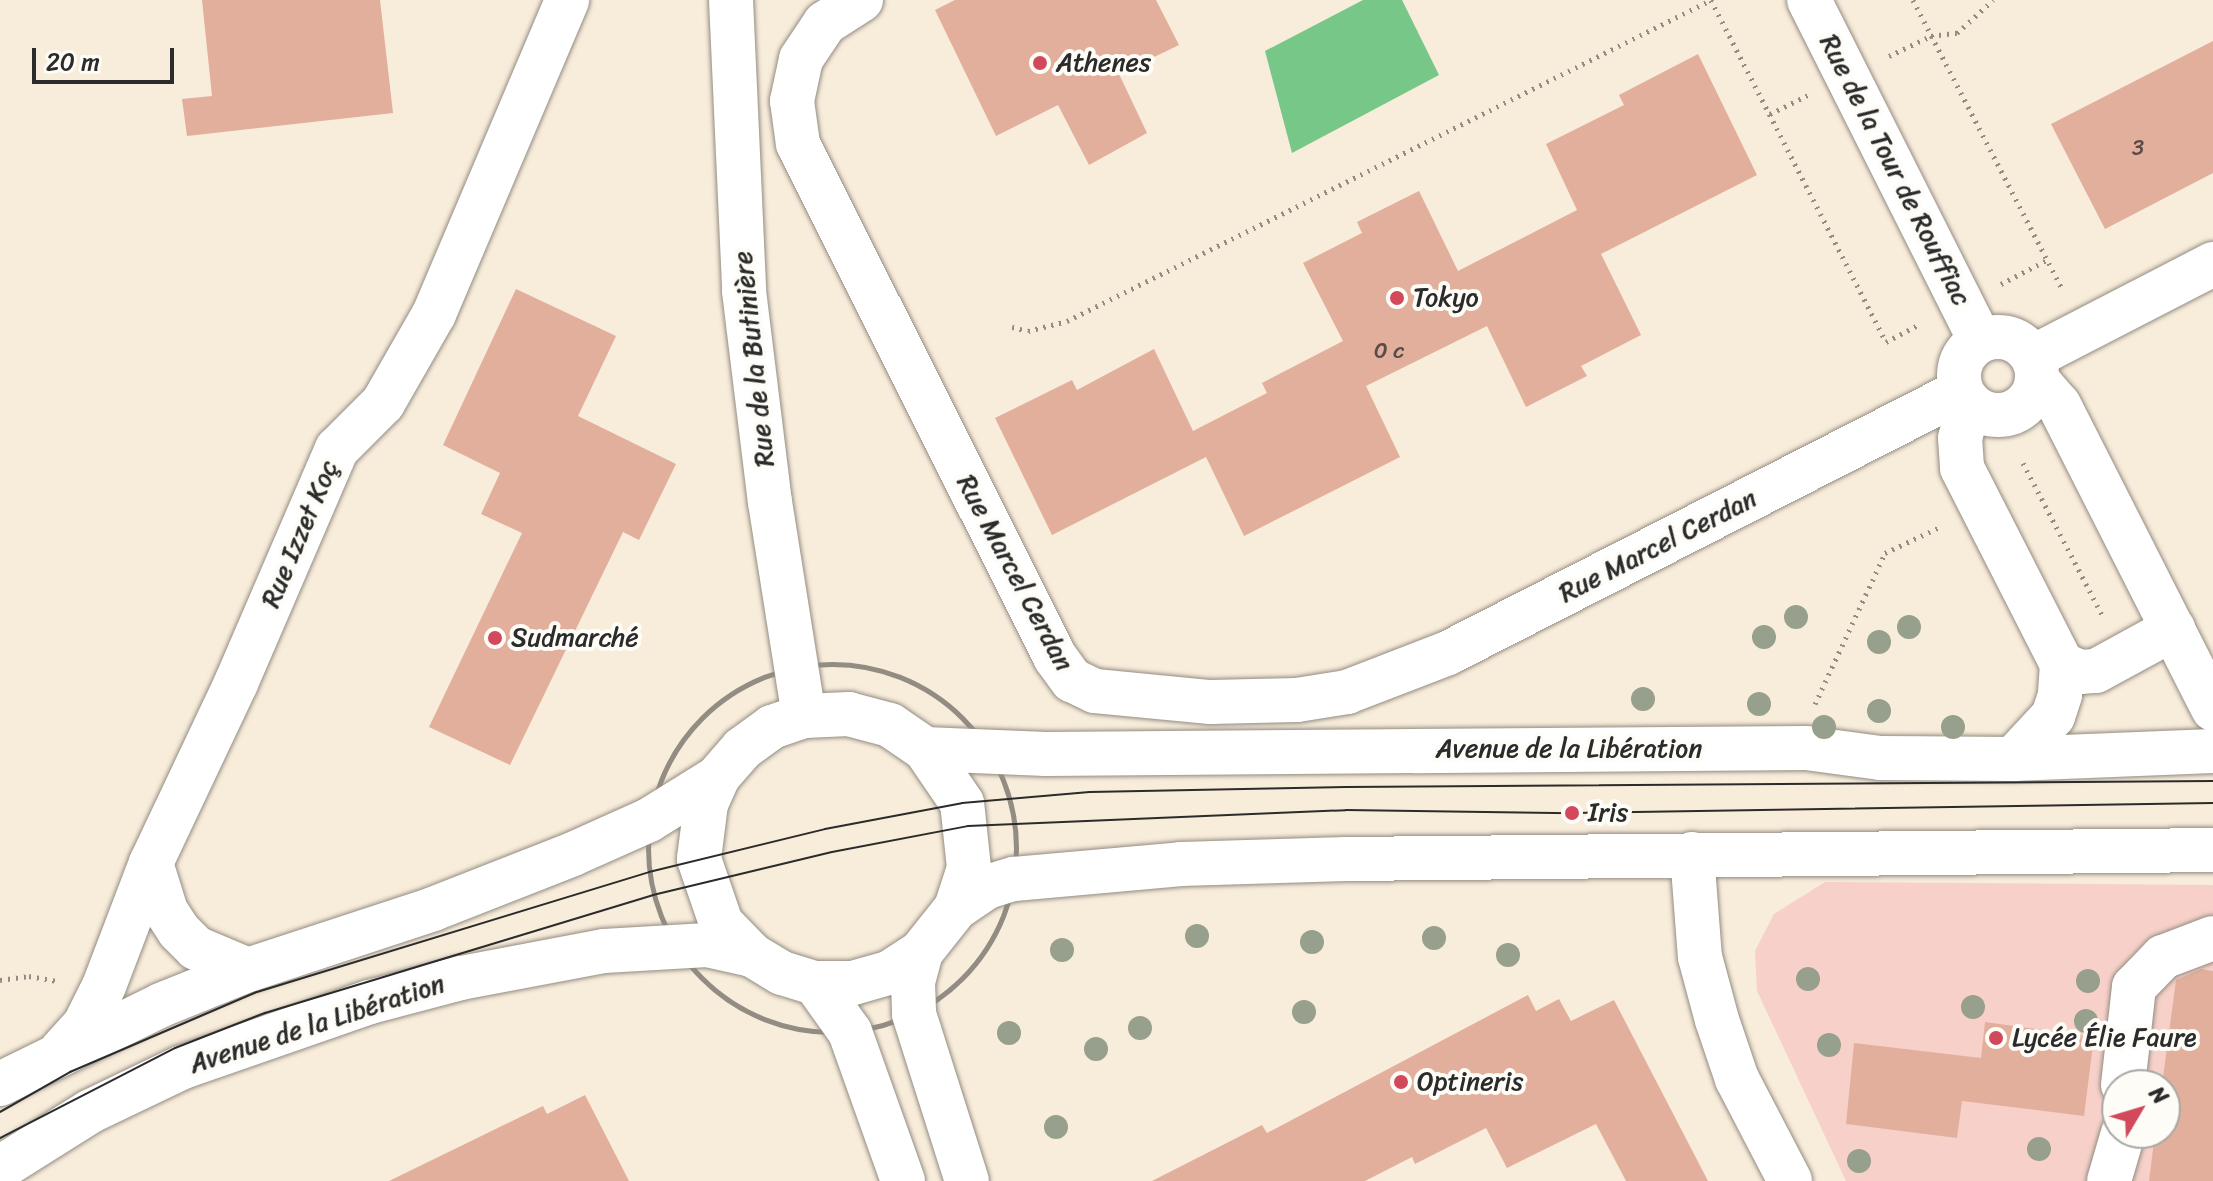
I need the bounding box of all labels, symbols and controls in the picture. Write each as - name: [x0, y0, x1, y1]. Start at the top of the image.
- street label: Rue de la Tour de Rouffiac: [1813, 29, 1977, 311]
- scale bar: [36, 32, 178, 82]
- text: 20 m: [46, 41, 100, 83]
- place label: Athenes: [1056, 47, 1151, 79]
- marker: Athenes: [1031, 54, 1049, 72]
- house number: 3: [2132, 135, 2144, 161]
- street label: Rue de la Butinière: [727, 249, 781, 469]
- place label: Tokyo: [1413, 282, 1479, 314]
- marker: Tokyo: [1388, 289, 1406, 307]
- house number: 0 c: [1374, 338, 1404, 364]
- street label: Rue Izzet Koç: [255, 455, 345, 613]
- street label: Rue Marcel Cerdan: [950, 470, 1080, 676]
- street label: Rue Marcel Cerdan: [1555, 483, 1761, 609]
- place label: Sudmarché: [511, 622, 639, 654]
- marker: Sudmarché: [486, 629, 504, 647]
- street label: Avenue de la Libération: [1436, 733, 1702, 765]
- place label: Iris: [1588, 797, 1628, 829]
- marker: Iris: [1563, 804, 1581, 822]
- street label: Avenue de la Libération: [186, 968, 448, 1080]
- place label: Lycée Élie Faure: [2012, 1022, 2197, 1054]
- marker: Lycée Élie Faure: [1987, 1029, 2005, 1047]
- place label: Optineris: [1417, 1066, 1523, 1098]
- north arrow: [2101, 1069, 2181, 1149]
- marker: Optineris: [1392, 1073, 1410, 1091]
- text: N: [2139, 1077, 2179, 1113]

